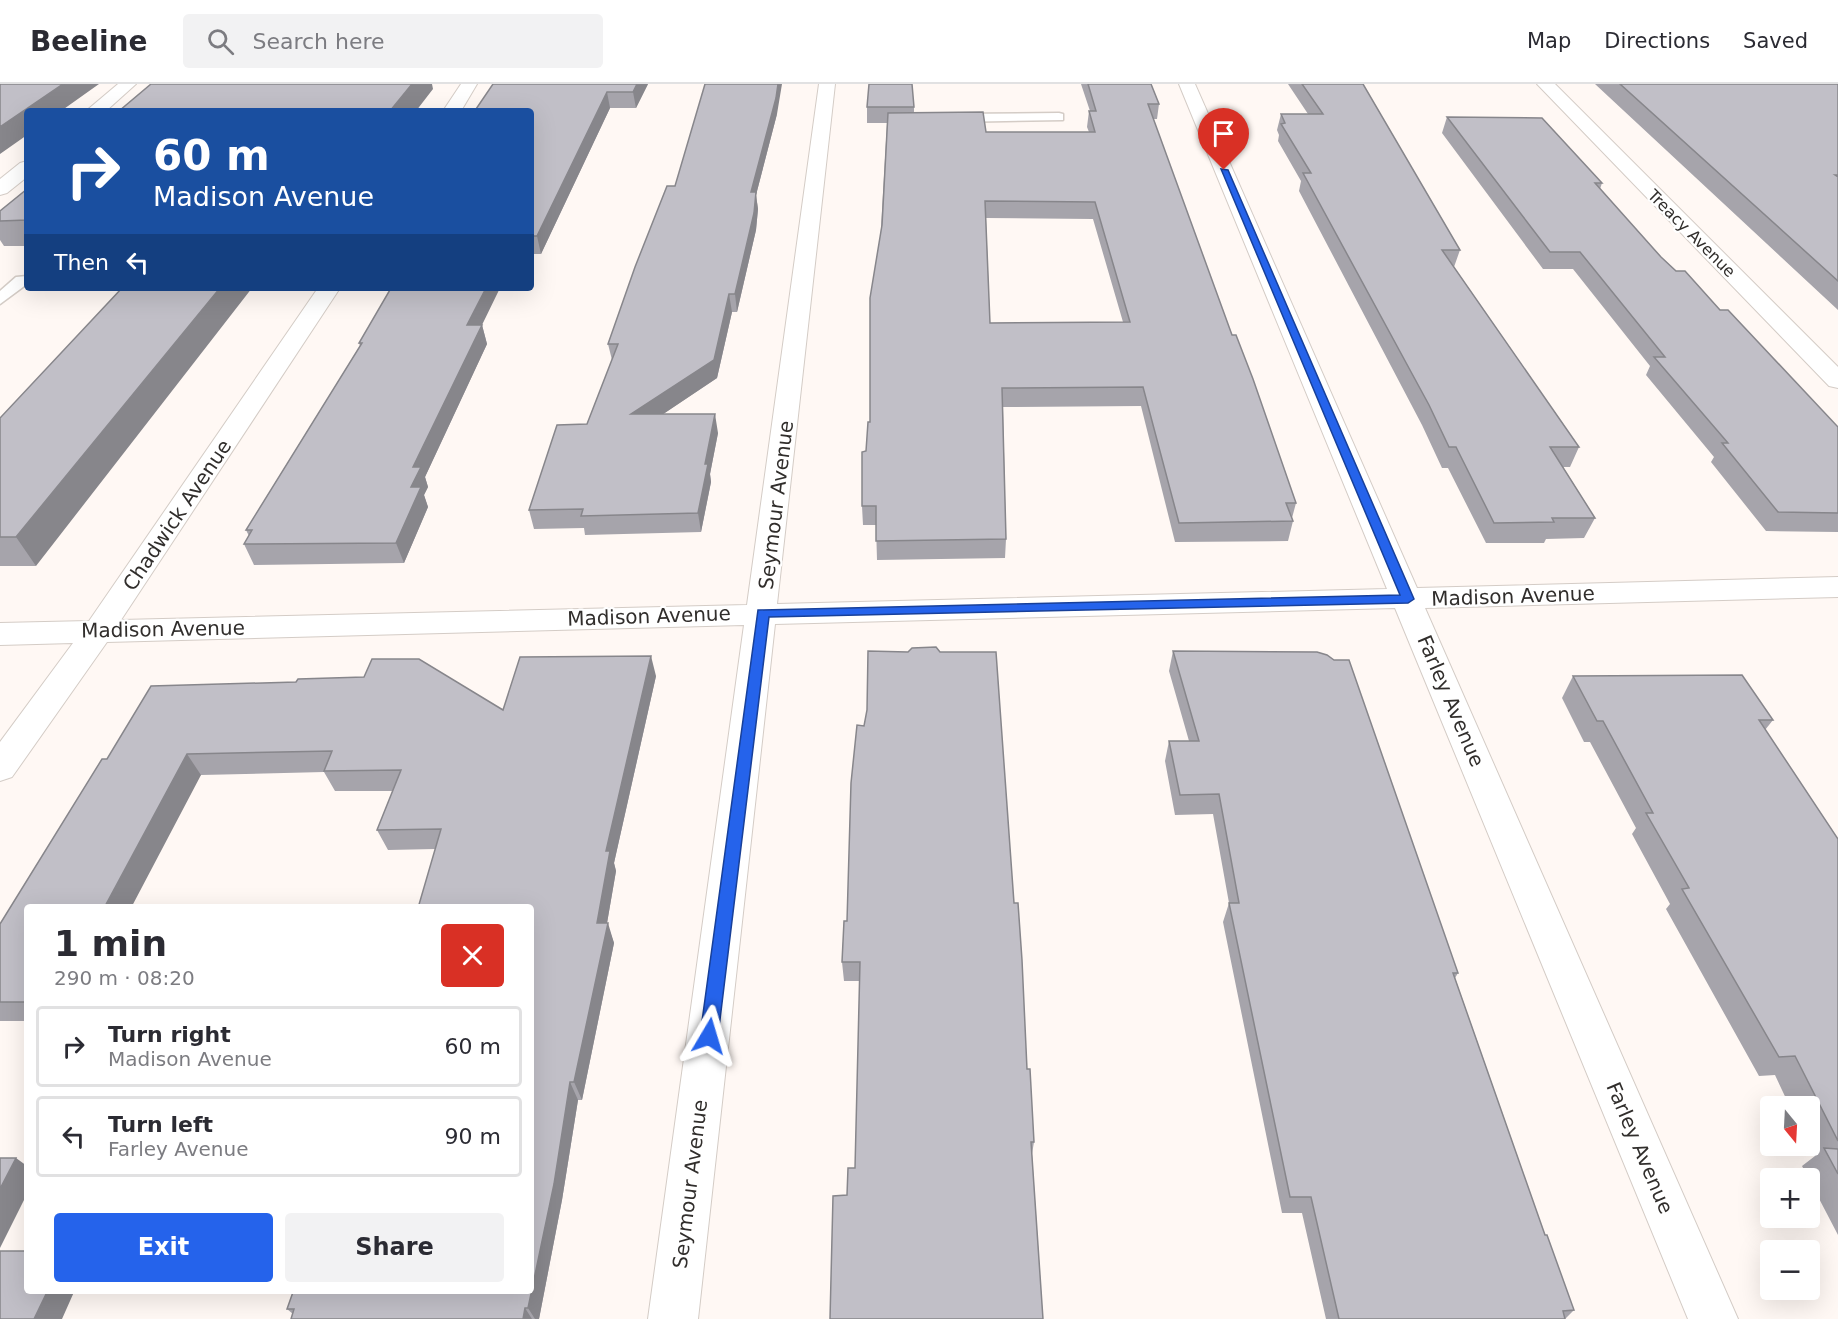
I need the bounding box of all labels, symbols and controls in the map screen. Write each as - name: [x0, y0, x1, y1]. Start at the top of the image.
- search box: [183, 14, 603, 68]
- text: Beeline: [30, 25, 147, 58]
- icon: search: [204, 25, 237, 58]
- text: Search here: [252, 29, 385, 54]
- text: Map: [1527, 29, 1571, 53]
- text: Directions: [1604, 29, 1710, 53]
- text: Saved: [1743, 29, 1808, 53]
- pin: [1198, 108, 1249, 170]
- icon: arrive: [1207, 117, 1240, 150]
- text: 60 m: [153, 131, 270, 180]
- icon: right: [54, 132, 132, 210]
- text: Madison Avenue: [153, 181, 374, 212]
- street label: Treacy Avenue: [1643, 185, 1739, 281]
- icon: left: [121, 246, 154, 279]
- text: Then: [54, 250, 109, 275]
- street label: Seymour Avenue: [754, 419, 798, 591]
- street label: Chadwick Avenue: [118, 435, 236, 595]
- street label: Madison Avenue: [1431, 581, 1595, 611]
- street label: Madison Avenue: [567, 601, 731, 631]
- street label: Madison Avenue: [81, 616, 245, 642]
- street label: Farley Avenue: [1413, 632, 1489, 770]
- text: 1 min: [54, 923, 167, 964]
- button: close: [441, 924, 504, 987]
- text: 290 m · 08:20: [54, 966, 195, 990]
- position arrow: [677, 1004, 741, 1068]
- text: Turn right: [108, 1022, 231, 1047]
- icon: right: [57, 1030, 90, 1063]
- text: 60 m: [445, 1034, 501, 1059]
- text: Madison Avenue: [108, 1047, 272, 1071]
- street label: Farley Avenue: [1602, 1079, 1678, 1217]
- north arrow: [1760, 1096, 1820, 1156]
- map controls: [1760, 1096, 1820, 1300]
- street label: Seymour Avenue: [668, 1098, 712, 1270]
- text: Turn left: [108, 1112, 213, 1137]
- icon: left: [57, 1120, 90, 1153]
- text: 90 m: [445, 1124, 501, 1149]
- text: Farley Avenue: [108, 1137, 249, 1161]
- button: +: [1760, 1168, 1820, 1228]
- button: Exit: [54, 1213, 273, 1282]
- button: Share: [285, 1213, 504, 1282]
- button: −: [1760, 1240, 1820, 1300]

